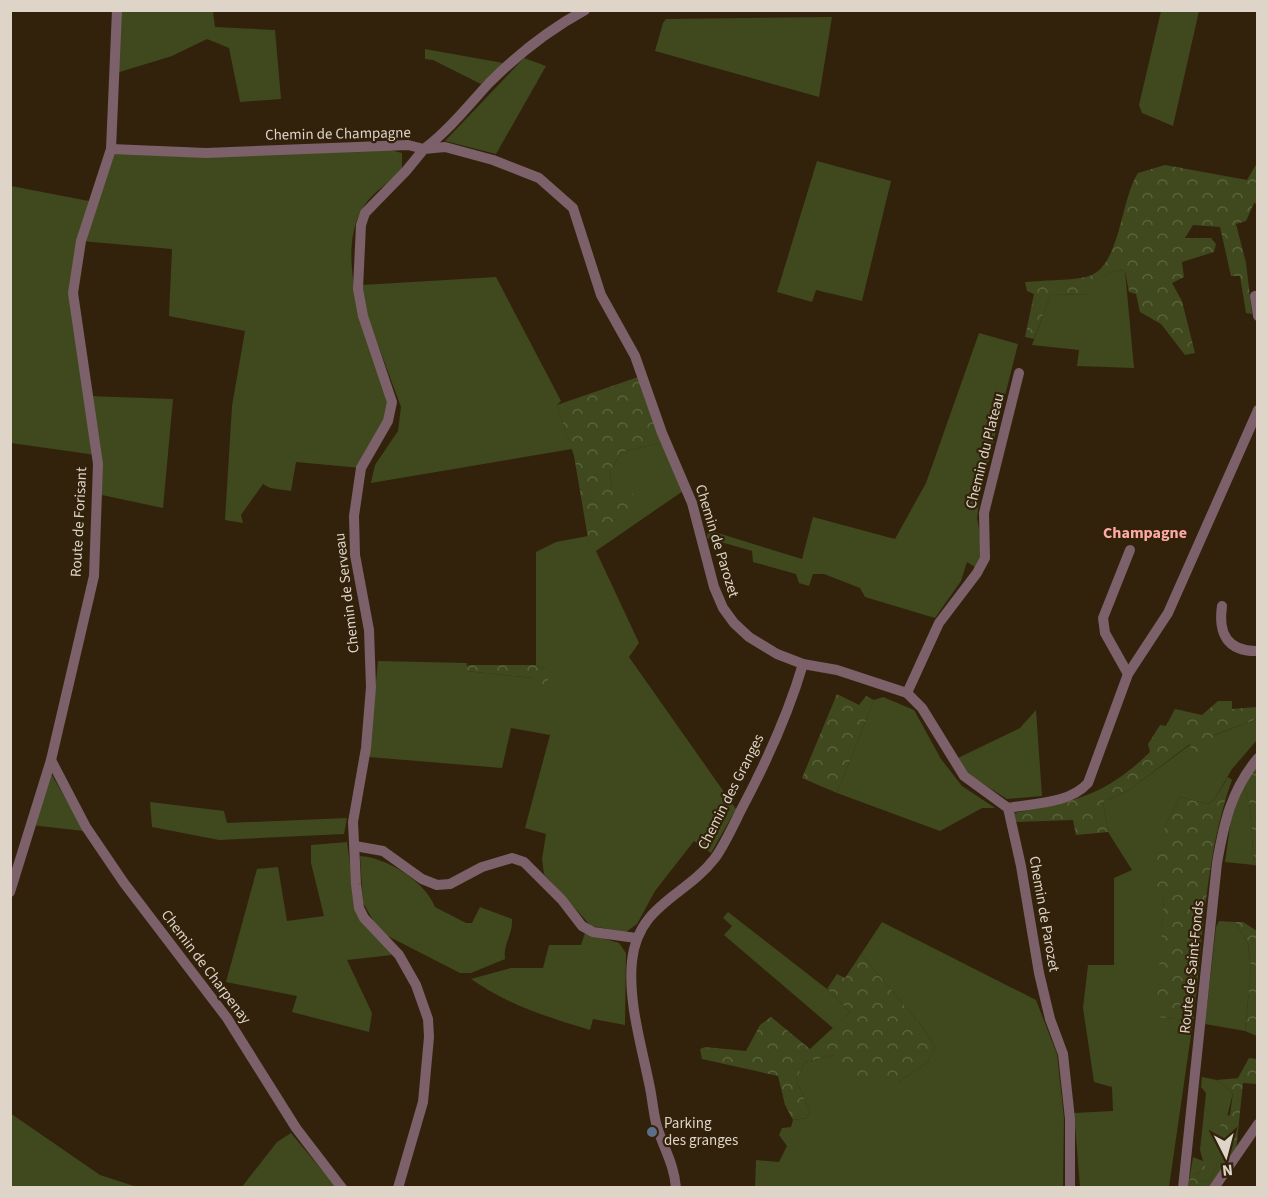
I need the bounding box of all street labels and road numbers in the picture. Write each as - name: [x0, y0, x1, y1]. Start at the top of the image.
- street label: Chemin de Champagne: [265, 122, 411, 146]
- street label: Chemin du Plateau: [960, 391, 1010, 511]
- street label: Route de Forisant: [66, 466, 92, 578]
- street label: Chemin de Parozet: [690, 482, 744, 600]
- street label: Chemin de Serveau: [329, 532, 365, 654]
- street label: Chemin des Granges: [693, 730, 769, 854]
- street label: Chemin de Parozet: [1023, 854, 1065, 974]
- street label: Route de Saint-Fonds: [1175, 899, 1209, 1035]
- street label: Chemin de Charpenay: [156, 905, 256, 1029]

